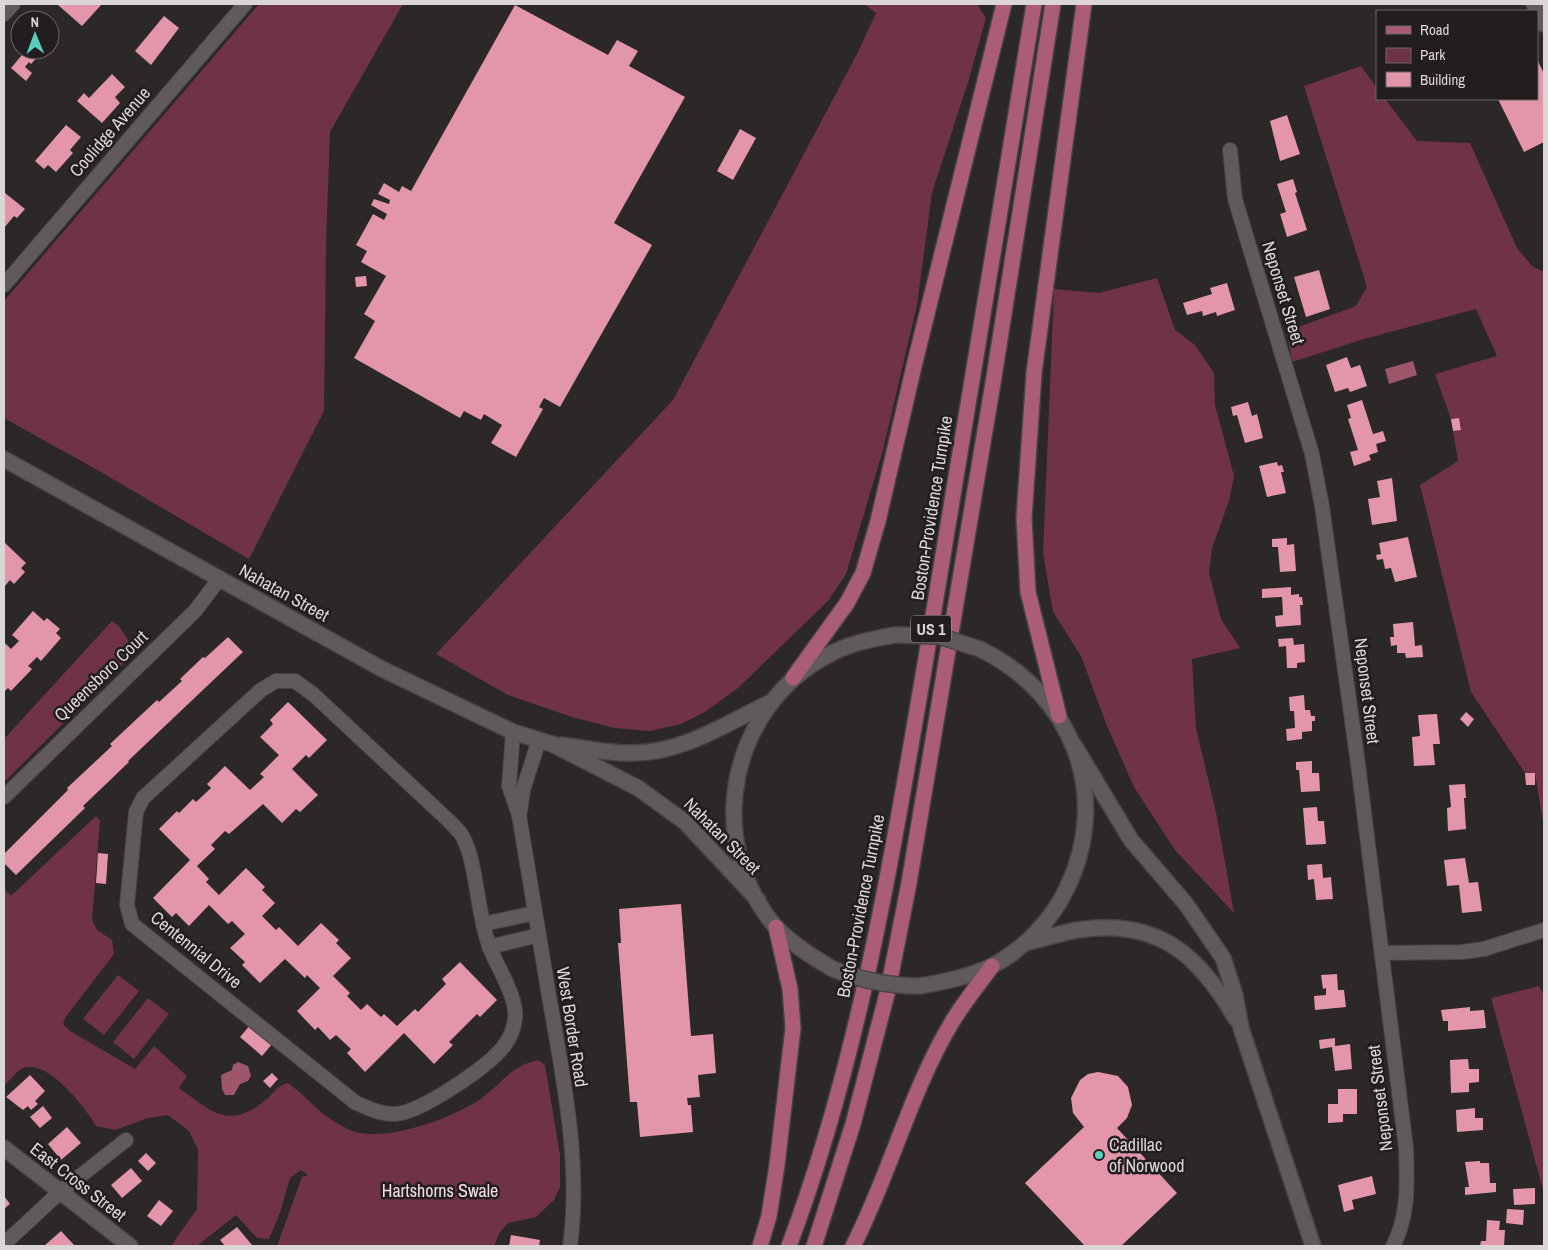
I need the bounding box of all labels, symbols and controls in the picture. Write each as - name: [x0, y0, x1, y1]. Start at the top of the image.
- north arrow: [10, 10, 60, 60]
- legend: [1376, 10, 1538, 100]
- text: N: [30, 13, 39, 31]
- text: Road: [1420, 19, 1449, 40]
- text: Park: [1420, 44, 1446, 65]
- text: Building: [1420, 69, 1465, 90]
- street label: Coolidge Avenue: [63, 81, 156, 182]
- street label: Neponset Street: [1256, 238, 1311, 348]
- street label: Boston-Providence Turnpike: [905, 414, 958, 602]
- street label: Nahatan Street: [235, 558, 334, 628]
- road number: US 1: [911, 616, 951, 642]
- street label: Queensboro Court: [48, 624, 153, 727]
- street label: Neponset Street: [1349, 636, 1386, 745]
- street label: Nahatan Street: [678, 792, 766, 880]
- street label: Boston-Providence Turnpike: [830, 812, 891, 1000]
- street label: Centennial Drive: [145, 905, 247, 994]
- street label: West Border Road: [551, 965, 594, 1089]
- street label: Neponset Street: [1361, 1044, 1398, 1153]
- place label: Cadillac of Norwood: [1109, 1132, 1184, 1178]
- street label: East Cross Street: [25, 1136, 132, 1227]
- marker: Cadillac of Norwood: [1093, 1149, 1105, 1161]
- park label: Hartshorns Swale: [382, 1178, 498, 1203]

